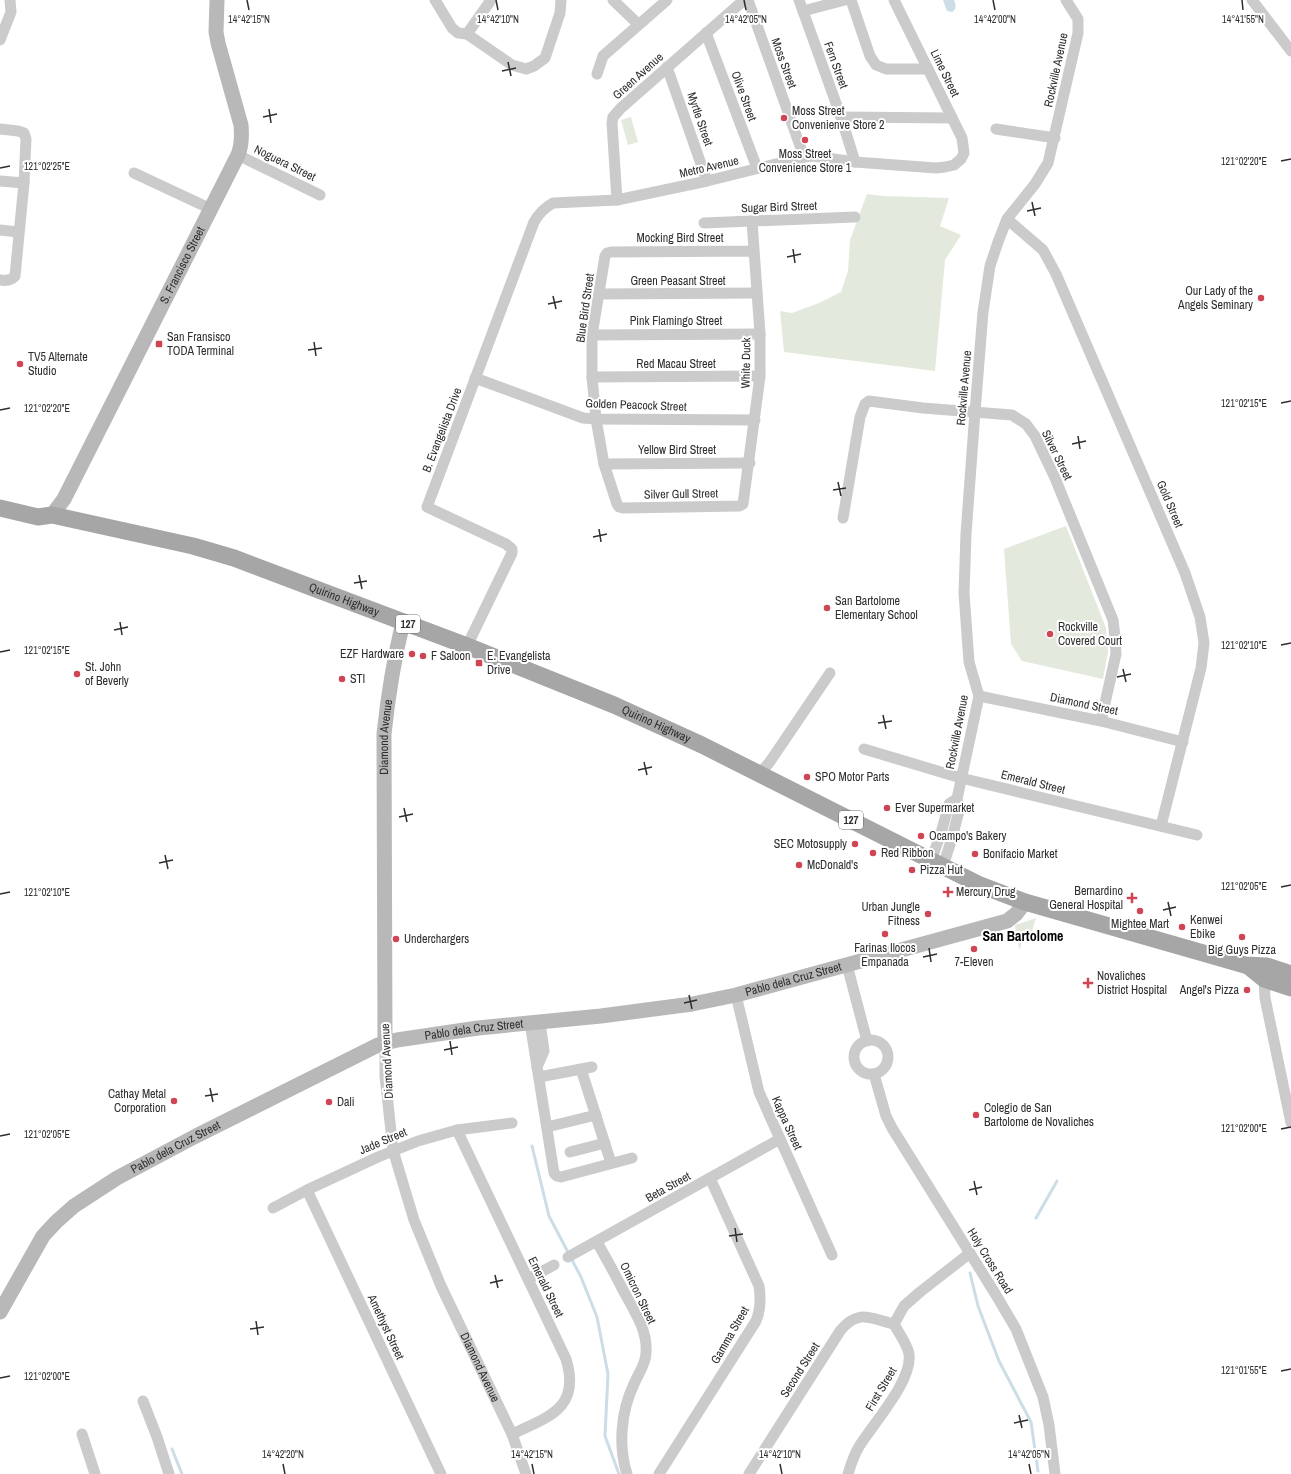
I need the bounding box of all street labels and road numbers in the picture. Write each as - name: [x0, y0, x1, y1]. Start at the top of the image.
- street label: Rockville Avenue: [1040, 31, 1072, 109]
- street label: Moss Street: [768, 36, 801, 91]
- street label: Fern Street: [820, 39, 852, 91]
- street label: Lime Street: [927, 47, 963, 100]
- street label: Green Avenue: [609, 49, 667, 103]
- street label: Olive Street: [728, 69, 760, 123]
- street label: Myrtle Street: [683, 90, 717, 148]
- street label: Noguera Street: [252, 141, 319, 185]
- street label: Metro Avenue: [678, 152, 740, 182]
- street label: Sugar Bird Street: [741, 198, 818, 216]
- street label: S. Francisco Street: [156, 224, 209, 306]
- street label: Mocking Bird Street: [637, 230, 724, 246]
- street label: Blue Bird Street: [572, 272, 598, 344]
- street label: Green Peasant Street: [630, 273, 726, 289]
- street label: Pink Flamingo Street: [630, 313, 722, 329]
- street label: White Duck: [738, 337, 754, 389]
- street label: Rockville Avenue: [953, 350, 975, 426]
- street label: Red Macau Street: [636, 356, 716, 372]
- street label: B. Evangelista Drive: [418, 385, 466, 475]
- street label: Golden Peacock Street: [585, 395, 687, 415]
- street label: Silver Street: [1038, 427, 1076, 483]
- street label: Yellow Bird Street: [638, 442, 716, 458]
- street label: Gold Street: [1153, 478, 1187, 530]
- street label: Silver Gull Street: [644, 485, 719, 503]
- street label: Quirino Highway: [307, 579, 382, 620]
- road number: 127: [396, 615, 420, 633]
- street label: Diamond Street: [1049, 689, 1120, 719]
- street label: Rockville Avenue: [942, 694, 972, 770]
- street label: Diamond Avenue: [376, 698, 396, 775]
- street label: Quirino Highway: [619, 702, 693, 747]
- street label: Emerald Street: [999, 766, 1067, 798]
- road number: 127: [839, 811, 863, 829]
- street label: Pablo dela Cruz Street: [743, 958, 844, 1000]
- street label: Pablo dela Cruz Street: [423, 1016, 524, 1044]
- street label: Diamond Avenue: [377, 1023, 397, 1099]
- street label: Kappa Street: [768, 1094, 806, 1153]
- street label: Pablo dela Cruz Street: [128, 1117, 223, 1177]
- street label: Jade Street: [357, 1124, 410, 1158]
- street label: Beta Street: [643, 1168, 694, 1206]
- street label: Holy Cross Road: [964, 1225, 1016, 1297]
- street label: Emerald Street: [524, 1254, 568, 1320]
- street label: Omicron Street: [616, 1260, 660, 1327]
- street label: Amethyst Street: [364, 1291, 408, 1362]
- street label: Gamma Street: [707, 1303, 753, 1367]
- street label: Diamond Avenue: [456, 1330, 504, 1405]
- street label: Second Street: [777, 1339, 823, 1401]
- street label: First Street: [862, 1364, 901, 1414]

